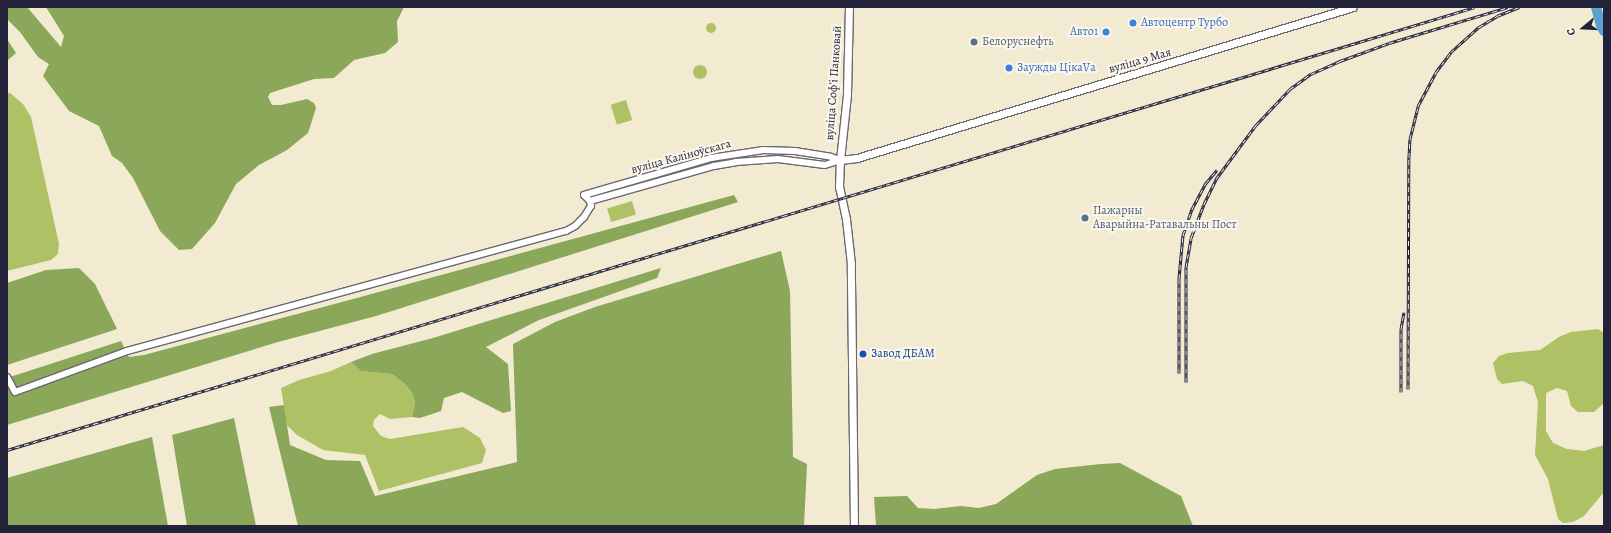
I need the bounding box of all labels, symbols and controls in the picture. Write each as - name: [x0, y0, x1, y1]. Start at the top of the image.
- north arrow: [1563, 8, 1603, 48]
- place label: Автоцентр Турбо: [1141, 16, 1228, 30]
- marker: Автоцентр Турбо: [1128, 18, 1138, 28]
- street label: вуліца Софʼі Панковай: [823, 25, 845, 141]
- place label: Авто1: [1070, 25, 1098, 39]
- text: С: [1563, 26, 1579, 37]
- marker: Авто1: [1101, 27, 1111, 37]
- place label: Белоруснефть: [982, 35, 1054, 49]
- marker: Белоруснефть: [969, 37, 979, 47]
- street label: вуліца 9 Мая: [1107, 45, 1173, 77]
- place label: Заужды ЦікаVа: [1017, 61, 1096, 75]
- marker: Заужды ЦікаVа: [1004, 63, 1014, 73]
- street label: вуліца Каліноўскага: [629, 137, 733, 177]
- place label: Пажарны Аварыйна-Ратавальны Пост: [1093, 204, 1237, 232]
- marker: Пажарны Аварыйна-Ратавальны Пост: [1080, 213, 1090, 223]
- place label: Завод ДБАМ: [871, 347, 935, 361]
- marker: Завод ДБАМ: [858, 349, 868, 359]

